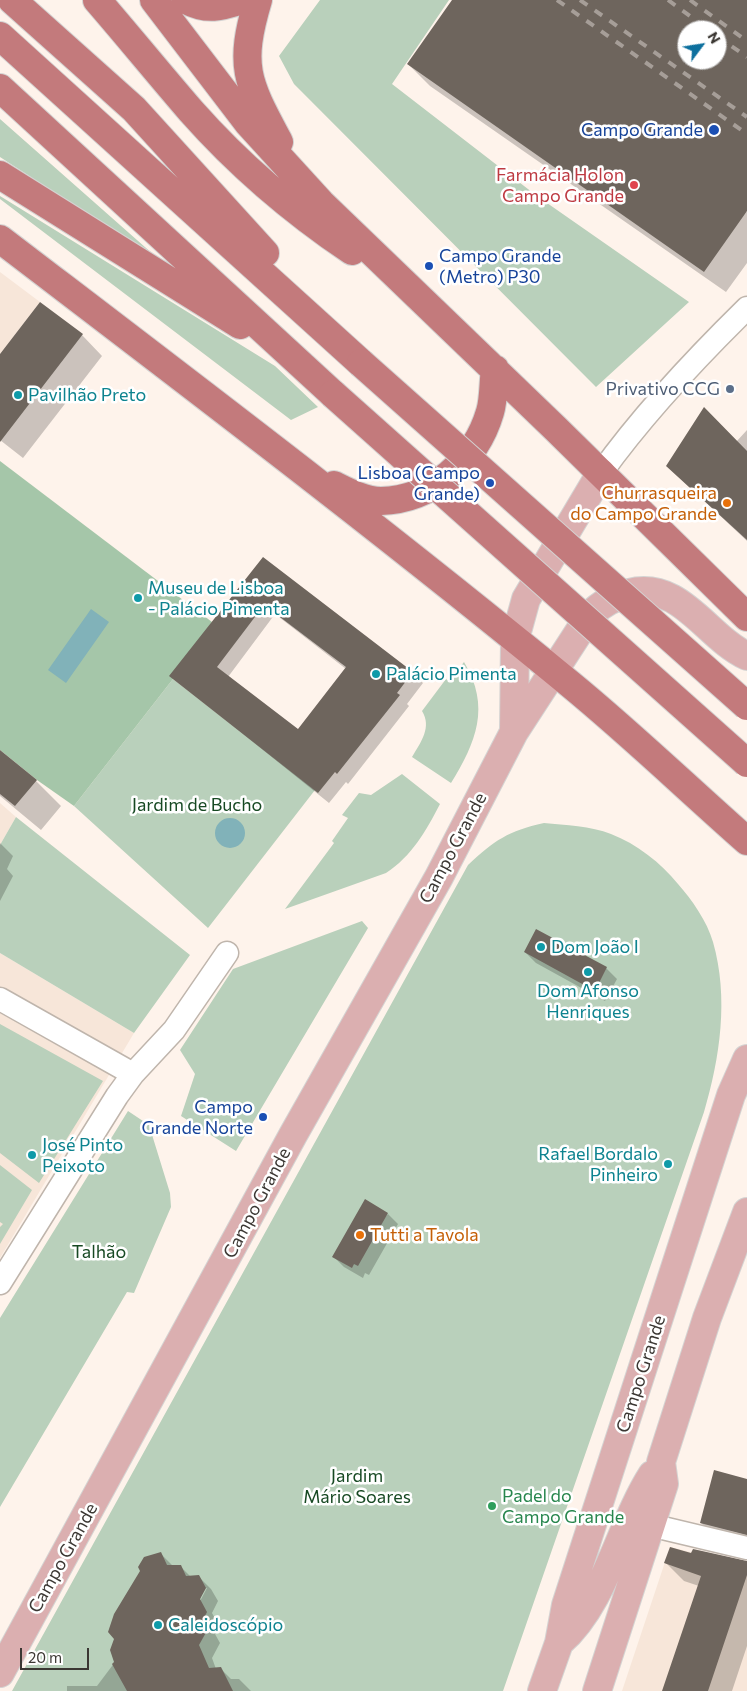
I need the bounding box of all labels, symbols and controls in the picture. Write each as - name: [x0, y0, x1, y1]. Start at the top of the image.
- north arrow: [677, 20, 727, 70]
- text: N: [704, 29, 724, 46]
- place label: Campo Grande: [581, 119, 703, 141]
- marker: Campo Grande: [707, 123, 721, 137]
- place label: Farmácia Holon Campo Grande: [496, 164, 624, 206]
- marker: Farmácia Holon Campo Grande: [628, 179, 640, 191]
- place label: Campo Grande (Metro) P30: [439, 245, 561, 288]
- marker: Campo Grande (Metro) P30: [423, 260, 435, 272]
- place label: Privativo CCG: [605, 378, 720, 400]
- marker: Privativo CCG: [724, 383, 736, 395]
- place label: Pavilhão Preto: [28, 384, 146, 406]
- marker: Pavilhão Preto: [12, 389, 24, 401]
- place label: Lisboa (Campo Grande): [357, 462, 480, 504]
- marker: Lisboa (Campo Grande): [484, 477, 496, 489]
- place label: Churrasqueira do Campo Grande: [570, 482, 717, 524]
- marker: Churrasqueira do Campo Grande: [721, 497, 733, 509]
- place label: Museu de Lisboa - Palácio Pimenta: [148, 577, 290, 620]
- marker: Museu de Lisboa - Palácio Pimenta: [132, 592, 144, 604]
- place label: Palácio Pimenta: [386, 663, 517, 685]
- marker: Palácio Pimenta: [370, 668, 382, 680]
- street label: Campo Grande: [415, 789, 491, 907]
- park label: Jardim de Bucho: [132, 794, 262, 816]
- place label: Dom João I: [551, 936, 639, 958]
- marker: Dom João I: [535, 941, 547, 953]
- marker: Dom Afonso Henriques: [582, 966, 594, 978]
- place label: Dom Afonso Henriques: [537, 980, 639, 1022]
- place label: Campo Grande Norte: [141, 1096, 253, 1138]
- marker: Campo Grande Norte: [257, 1111, 269, 1123]
- place label: José Pinto Peixoto: [42, 1134, 123, 1176]
- place label: Rafael Bordalo Pinheiro: [538, 1143, 658, 1186]
- street label: Campo Grande: [219, 1144, 295, 1262]
- marker: José Pinto Peixoto: [26, 1149, 38, 1161]
- marker: Rafael Bordalo Pinheiro: [662, 1158, 674, 1170]
- place label: Tutti a Tavola: [370, 1224, 479, 1246]
- marker: Tutti a Tavola: [354, 1229, 366, 1241]
- park label: Talhão: [72, 1241, 126, 1263]
- street label: Campo Grande: [612, 1313, 670, 1435]
- park label: Jardim Mário Soares: [303, 1465, 411, 1508]
- place label: Padel do Campo Grande: [502, 1485, 624, 1528]
- street label: Campo Grande: [24, 1499, 102, 1617]
- marker: Padel do Campo Grande: [486, 1500, 498, 1512]
- place label: Caleidoscópio: [168, 1614, 283, 1636]
- marker: Caleidoscópio: [152, 1619, 164, 1631]
- scale bar: [22, 1638, 91, 1670]
- text: 20 m: [28, 1648, 62, 1666]

